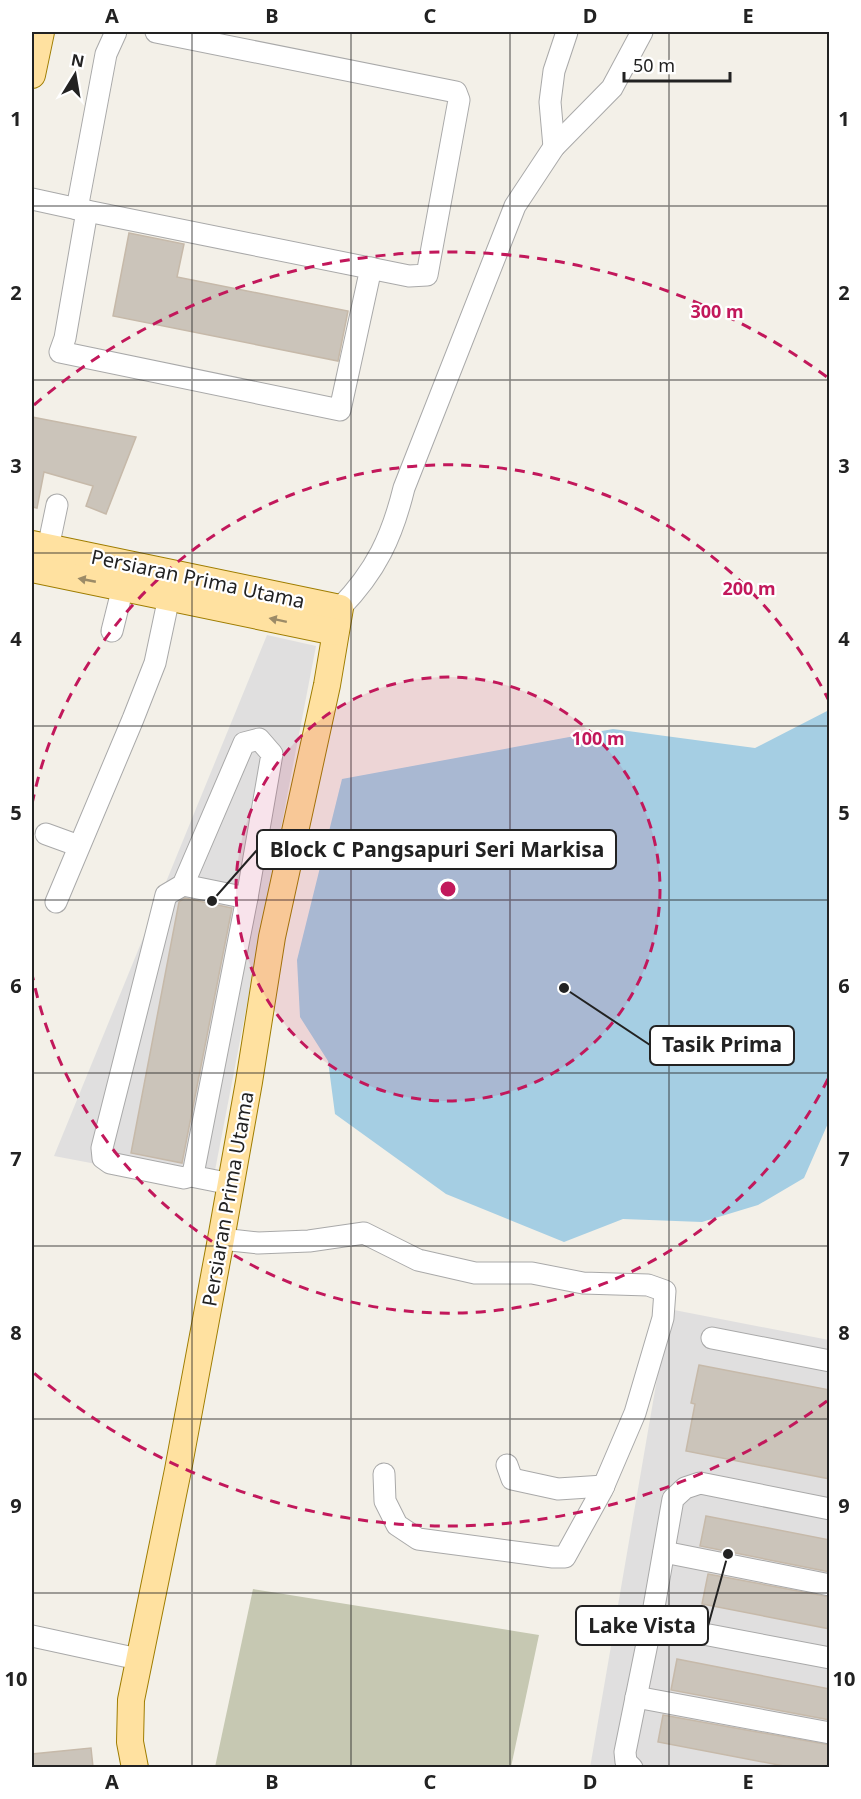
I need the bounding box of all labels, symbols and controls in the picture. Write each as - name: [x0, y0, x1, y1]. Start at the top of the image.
- text: A: [105, 2, 119, 29]
- text: B: [265, 2, 279, 29]
- text: C: [424, 2, 437, 29]
- text: D: [583, 2, 597, 29]
- text: E: [742, 2, 754, 29]
- north arrow: [45, 45, 105, 105]
- scale bar: [624, 45, 730, 83]
- text: N: [69, 48, 86, 72]
- text: 50 m: [633, 53, 675, 77]
- text: 1: [10, 105, 22, 132]
- text: 1: [838, 105, 850, 132]
- text: 2: [10, 279, 22, 306]
- text: 2: [838, 279, 850, 306]
- text: 300 m: [690, 299, 744, 323]
- text: 3: [10, 452, 22, 479]
- text: 3: [838, 452, 850, 479]
- street label: Persiaran Prima Utama: [89, 543, 307, 614]
- one-way arrow: [77, 575, 96, 584]
- text: 200 m: [722, 576, 776, 600]
- one-way arrow: [268, 615, 287, 624]
- text: 4: [10, 625, 22, 652]
- text: 4: [838, 625, 850, 652]
- text: 100 m: [571, 726, 625, 750]
- text: 5: [10, 799, 22, 826]
- text: 5: [838, 799, 850, 826]
- callout: Block C Pangsapuri Seri Markisa: [257, 830, 616, 869]
- text: Block C Pangsapuri Seri Markisa: [270, 835, 604, 863]
- centre of rings: [438, 879, 458, 899]
- text: 6: [10, 972, 22, 999]
- text: 6: [838, 972, 850, 999]
- callout: Tasik Prima: [650, 1026, 794, 1065]
- text: Tasik Prima: [662, 1030, 782, 1058]
- street label: Persiaran Prima Utama: [195, 1089, 260, 1309]
- text: 7: [10, 1145, 22, 1172]
- text: 7: [838, 1145, 850, 1172]
- text: 8: [10, 1319, 22, 1346]
- text: 8: [838, 1319, 850, 1346]
- text: 9: [10, 1492, 22, 1519]
- text: 9: [838, 1492, 850, 1519]
- callout: Lake Vista: [576, 1606, 708, 1645]
- text: Lake Vista: [588, 1611, 696, 1639]
- text: 10: [5, 1665, 27, 1692]
- text: 10: [833, 1665, 855, 1692]
- text: A: [105, 1768, 119, 1795]
- text: B: [265, 1768, 279, 1795]
- text: C: [424, 1768, 437, 1795]
- text: D: [583, 1768, 597, 1795]
- text: E: [742, 1768, 754, 1795]

